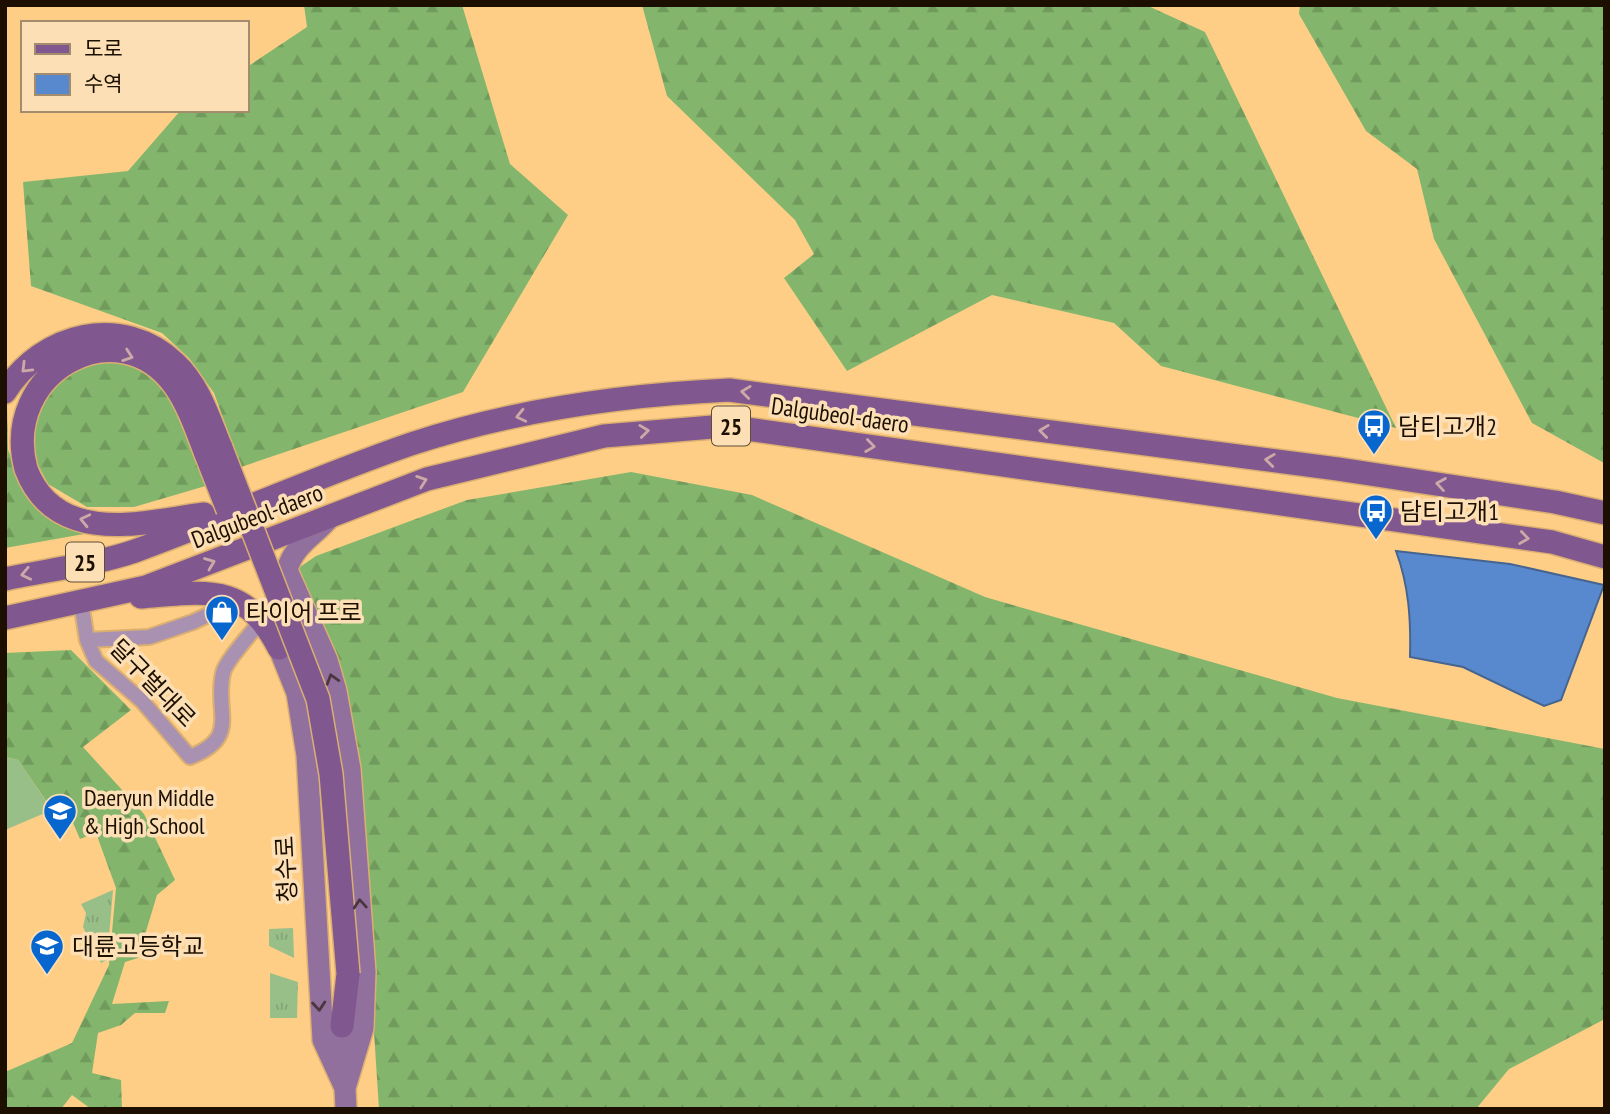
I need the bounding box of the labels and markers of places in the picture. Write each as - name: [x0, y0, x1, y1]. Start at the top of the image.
- bus stop icon: 담티고개2: [1355, 407, 1393, 456]
- place label: 담티고개2: [1398, 411, 1497, 442]
- bus stop icon: 담티고개1: [1357, 492, 1395, 541]
- place label: 담티고개1: [1400, 496, 1499, 527]
- shop icon: 타이어 프로: [203, 593, 241, 642]
- place label: 타이어 프로: [246, 597, 362, 628]
- place label: Daeryun Middle & High School: [84, 782, 215, 841]
- school or university icon: Daeryun Middle & High School: [41, 792, 79, 841]
- school or university icon: 대륜고등학교: [28, 927, 66, 976]
- place label: 대륜고등학교: [72, 931, 204, 962]

